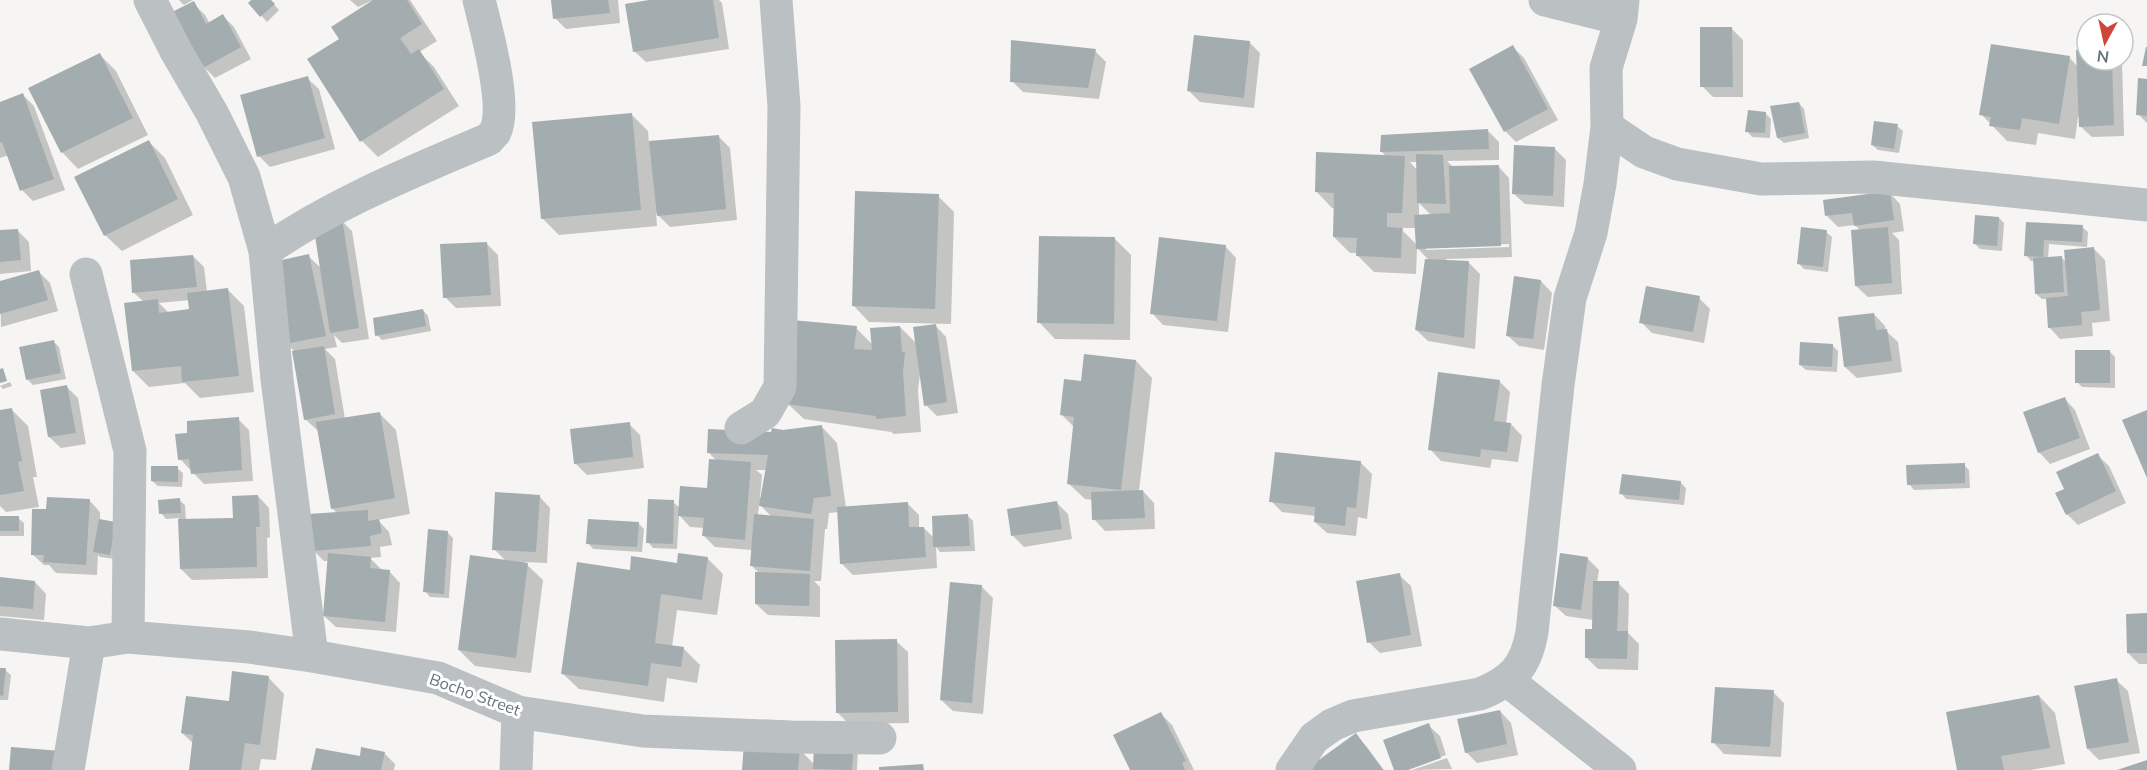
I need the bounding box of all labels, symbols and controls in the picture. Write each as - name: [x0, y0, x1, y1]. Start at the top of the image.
- north arrow: [2075, 12, 2135, 72]
- text: N: [2096, 46, 2110, 68]
- street label: Bocho Street: [427, 668, 523, 720]

